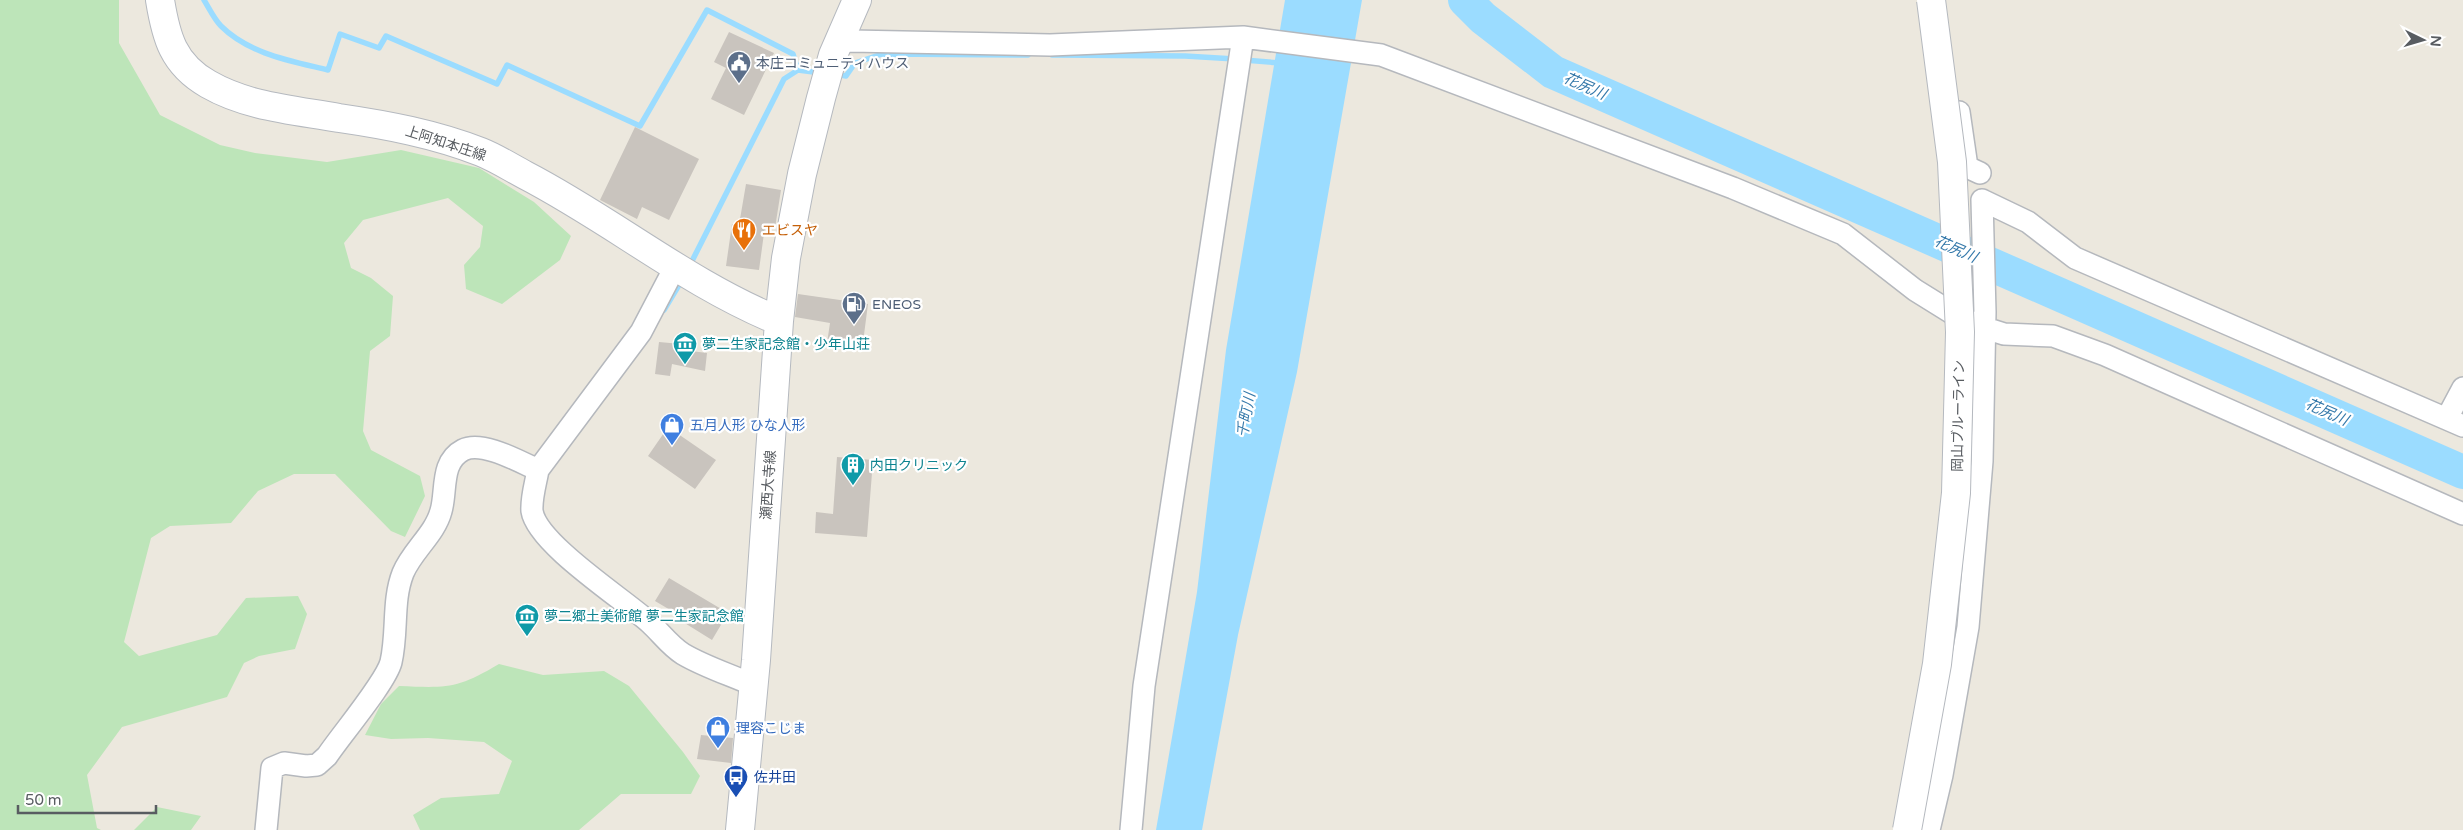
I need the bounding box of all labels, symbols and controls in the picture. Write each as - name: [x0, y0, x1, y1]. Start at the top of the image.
- north arrow: [2398, 15, 2448, 65]
- text: N: [2426, 35, 2444, 47]
- public building icon: 本庄コミュニティハウス: [726, 50, 752, 84]
- place label: 本庄コミュニティハウス: [756, 55, 909, 72]
- water label: 花尻川: [1561, 69, 1611, 104]
- street label: 上阿知本庄線: [403, 122, 488, 165]
- restaurant icon: エビスヤ: [731, 217, 757, 251]
- place label: エビスヤ: [762, 222, 818, 239]
- water label: 花尻川: [1932, 232, 1982, 267]
- fuel station icon: ENEOS: [841, 291, 867, 325]
- place label: ENEOS: [872, 296, 921, 313]
- museum icon: 夢二生家記念館・少年山荘: [672, 331, 698, 365]
- place label: 夢二生家記念館・少年山荘: [702, 336, 870, 353]
- street label: 岡山ブルーライン: [1949, 360, 1968, 472]
- water label: 千町川: [1233, 389, 1259, 439]
- water label: 花尻川: [2303, 395, 2353, 430]
- shop icon: 五月人形 ひな人形: [659, 412, 685, 446]
- place label: 五月人形 ひな人形: [690, 417, 806, 434]
- street label: 瀬西大寺線: [758, 450, 779, 521]
- building icon: 内田クリニック: [840, 452, 866, 486]
- place label: 内田クリニック: [870, 457, 968, 474]
- museum icon: 夢二郷土美術館 夢二生家記念館: [514, 603, 540, 637]
- place label: 夢二郷土美術館 夢二生家記念館: [544, 608, 744, 625]
- shop icon: 理容こじま: [705, 715, 731, 749]
- place label: 理容こじま: [736, 720, 806, 737]
- bus stop icon: 佐井田: [723, 764, 749, 798]
- place label: 佐井田: [754, 769, 796, 786]
- scale bar: [18, 782, 155, 814]
- text: 50 m: [25, 791, 62, 809]

